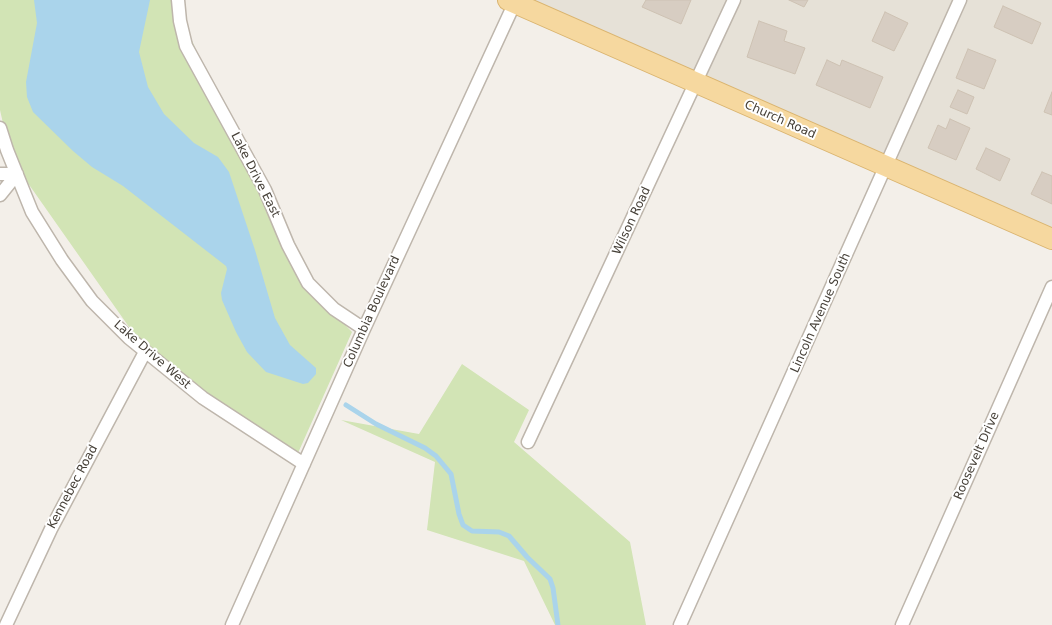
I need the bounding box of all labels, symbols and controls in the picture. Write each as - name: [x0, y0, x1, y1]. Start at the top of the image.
- street label: Church Road: [742, 98, 818, 142]
- street label: Lake Drive East: [227, 130, 283, 220]
- street label: Wilson Road: [610, 185, 654, 257]
- street label: Lincoln Avenue South: [788, 251, 854, 375]
- street label: Columbia Boulevard: [341, 254, 403, 370]
- street label: Lake Drive West: [111, 318, 193, 392]
- street label: Roosevelt Drive: [951, 410, 1003, 502]
- street label: Kennebec Road: [45, 443, 101, 531]

